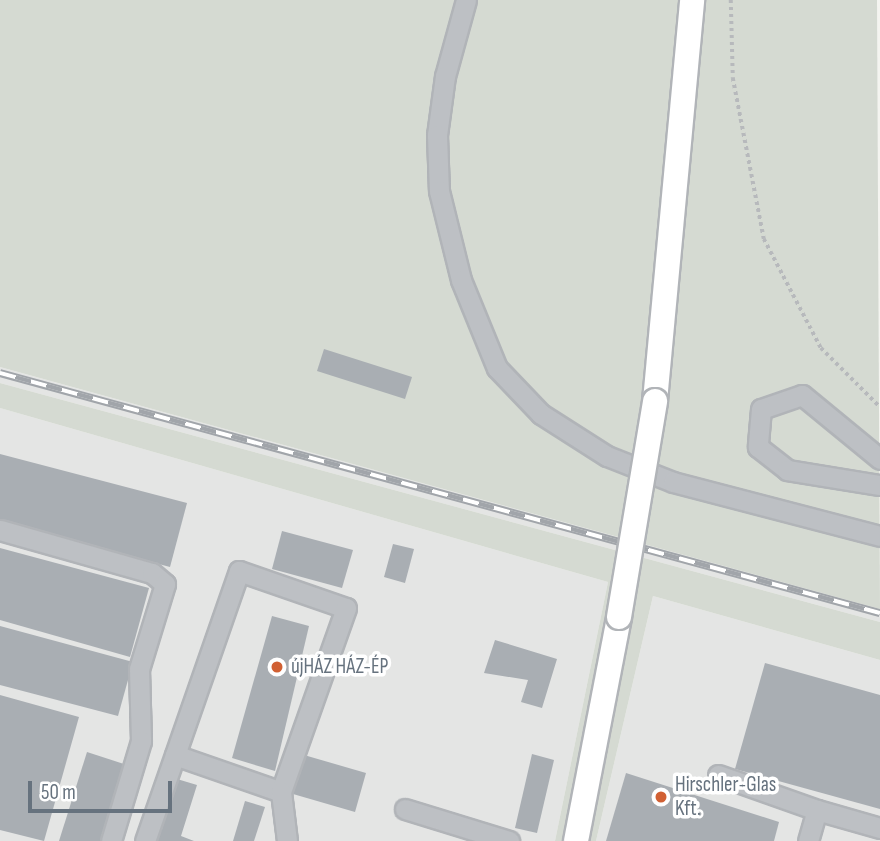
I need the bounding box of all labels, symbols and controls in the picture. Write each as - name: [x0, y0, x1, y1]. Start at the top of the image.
- place label: újHÁZ HÁZ-ÉP: [291, 654, 388, 680]
- marker: újHÁZ HÁZ-ÉP: [269, 659, 285, 675]
- scale bar: [32, 768, 175, 812]
- place label: Hirschler-Glas Kft.: [675, 772, 776, 822]
- text: 50 m: [41, 780, 76, 805]
- marker: Hirschler-Glas Kft.: [653, 789, 669, 805]

